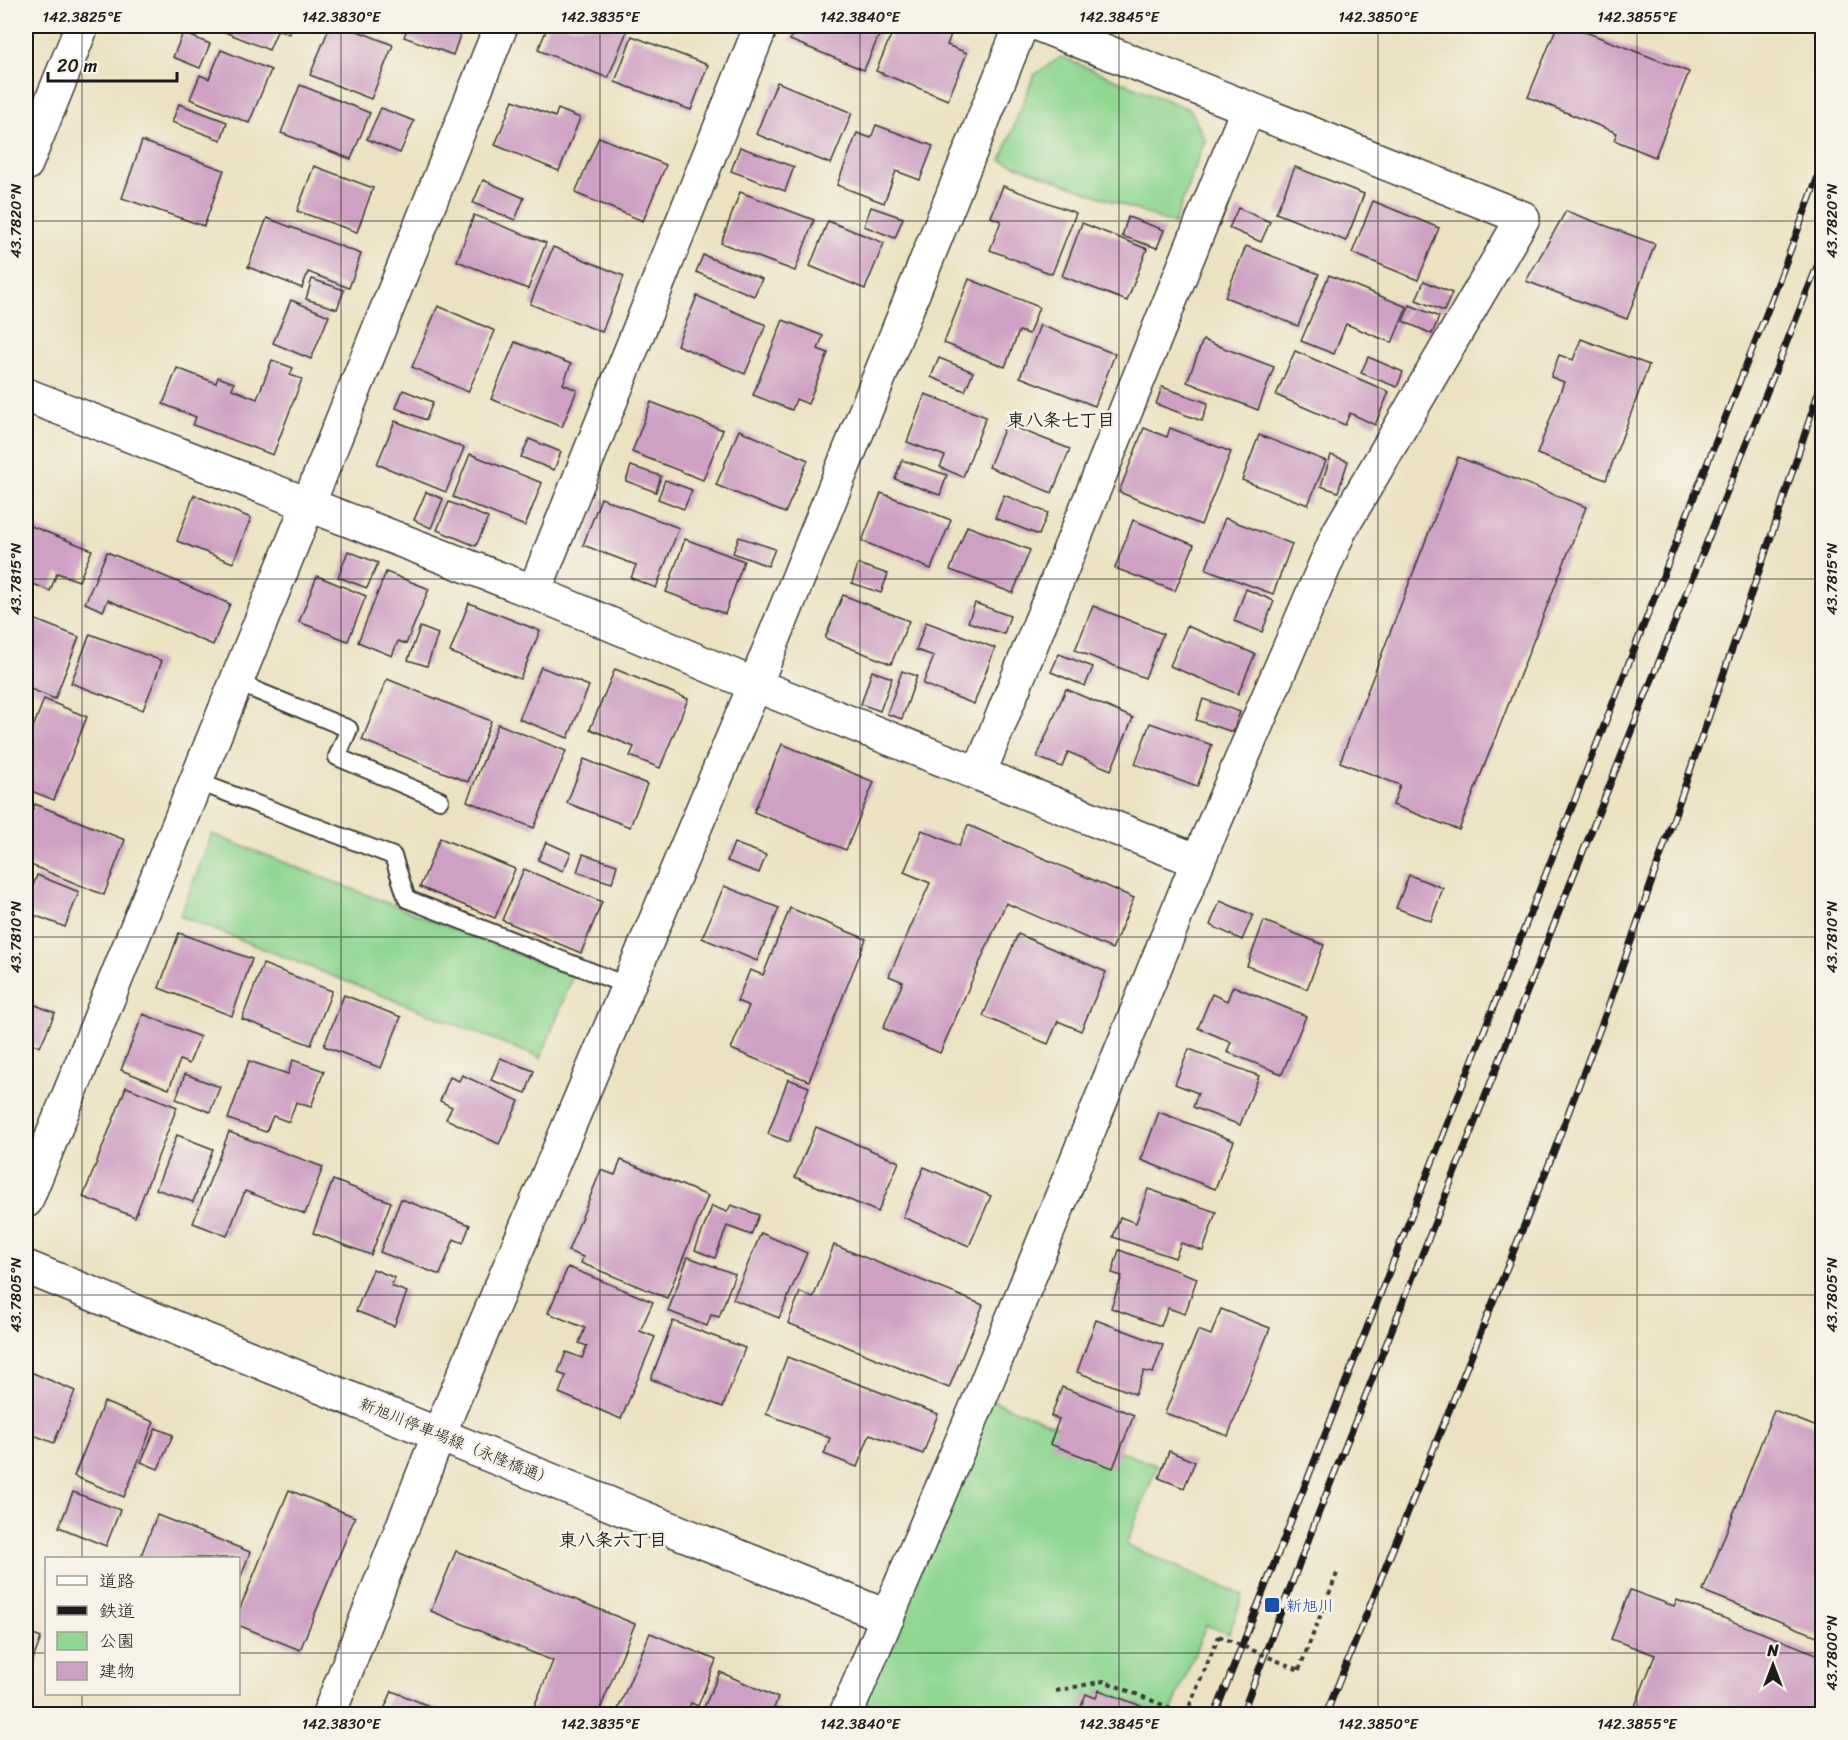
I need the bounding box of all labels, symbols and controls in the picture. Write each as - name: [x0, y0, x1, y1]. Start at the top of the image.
- text: 142.3825°E: [43, 4, 123, 30]
- text: 142.3830°E: [302, 4, 382, 30]
- text: 142.3835°E: [561, 4, 641, 30]
- text: 142.3840°E: [820, 4, 902, 30]
- text: 142.3845°E: [1079, 4, 1160, 30]
- text: 142.3850°E: [1338, 4, 1420, 30]
- text: 142.3855°E: [1597, 4, 1678, 30]
- scale bar: [48, 45, 177, 83]
- text: 20 m: [57, 50, 97, 82]
- text: 43.7820°N: [3, 183, 29, 258]
- text: 43.7820°N: [1819, 183, 1845, 258]
- district label: 東八条七丁目: [1007, 404, 1115, 436]
- text: 43.7815°N: [3, 542, 29, 615]
- text: 43.7815°N: [1819, 542, 1845, 615]
- text: 43.7810°N: [3, 900, 29, 973]
- text: 43.7810°N: [1819, 900, 1845, 973]
- text: 43.7805°N: [3, 1257, 29, 1333]
- text: 43.7805°N: [1819, 1257, 1845, 1333]
- street label: 新旭川停車場線（永隆橋通）: [355, 1389, 559, 1494]
- district label: 東八条六丁目: [559, 1524, 667, 1556]
- legend: [45, 1557, 240, 1695]
- text: 道路: [99, 1565, 135, 1597]
- place label: 新旭川: [1286, 1591, 1334, 1620]
- text: 鉄道: [99, 1595, 135, 1627]
- marker: 新旭川: [1263, 1596, 1281, 1614]
- text: 43.7800°N: [1819, 1615, 1845, 1691]
- text: 公園: [99, 1625, 135, 1657]
- north arrow: [1743, 1635, 1803, 1695]
- text: N: [1766, 1636, 1779, 1665]
- text: 建物: [99, 1655, 135, 1687]
- text: 142.3830°E: [302, 1711, 382, 1737]
- text: 142.3835°E: [561, 1711, 641, 1737]
- text: 142.3840°E: [820, 1711, 902, 1737]
- text: 142.3845°E: [1079, 1711, 1160, 1737]
- text: 142.3850°E: [1338, 1711, 1420, 1737]
- text: 142.3855°E: [1597, 1711, 1678, 1737]

